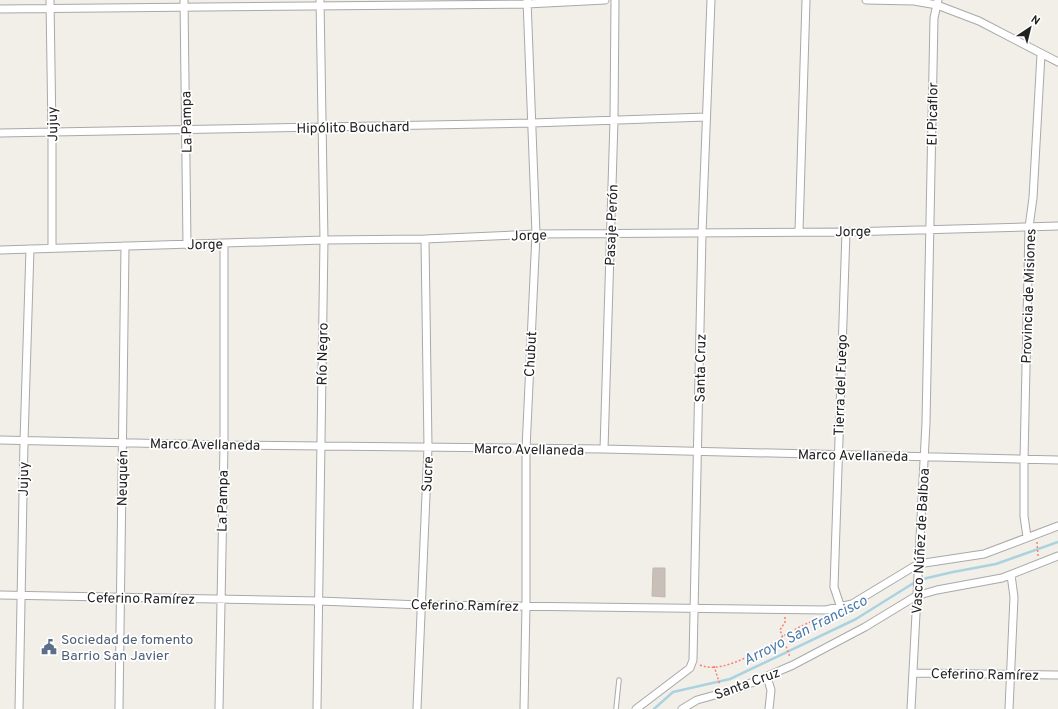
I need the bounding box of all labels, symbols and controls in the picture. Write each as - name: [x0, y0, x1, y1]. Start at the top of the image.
- north arrow: [1010, 8, 1050, 48]
- text: N: [1028, 13, 1042, 29]
- street label: El Picaflor: [924, 82, 943, 146]
- street label: La Pampa: [178, 91, 197, 153]
- street label: Jujuy: [45, 106, 62, 142]
- street label: Hipólito Bouchard: [296, 119, 410, 138]
- street label: Pasaje Perón: [603, 184, 622, 266]
- street label: Jorge: [835, 224, 871, 241]
- street label: Jorge: [511, 227, 547, 246]
- street label: Provincia de Misiones: [1019, 228, 1040, 364]
- street label: Jorge: [187, 237, 223, 254]
- street label: Río Negro: [314, 322, 333, 385]
- street label: Chubut: [522, 331, 541, 377]
- street label: Santa Cruz: [692, 334, 711, 403]
- street label: Tierra del Fuego: [831, 334, 852, 436]
- street label: Marco Avellaneda: [150, 436, 260, 455]
- street label: Marco Avellaneda: [474, 441, 584, 460]
- street label: Marco Avellaneda: [798, 447, 908, 466]
- street label: Neuquén: [115, 450, 132, 506]
- street label: Sucre: [419, 456, 438, 492]
- street label: Jujuy: [16, 461, 33, 497]
- street label: Vasco Núñez de Balboa: [909, 468, 934, 614]
- street label: La Pampa: [214, 470, 233, 532]
- street label: Ceferino Ramírez: [87, 590, 195, 609]
- water label: Arroyo San Francisco: [741, 592, 871, 671]
- street label: Ceferino Ramírez: [411, 597, 519, 616]
- place label: Sociedad de fomento Barrio San Javier: [61, 632, 193, 665]
- public building icon: Sociedad de fomento Barrio San Javier: [40, 638, 58, 656]
- street label: Santa Cruz: [712, 665, 783, 704]
- street label: Ceferino Ramírez: [931, 666, 1039, 685]

